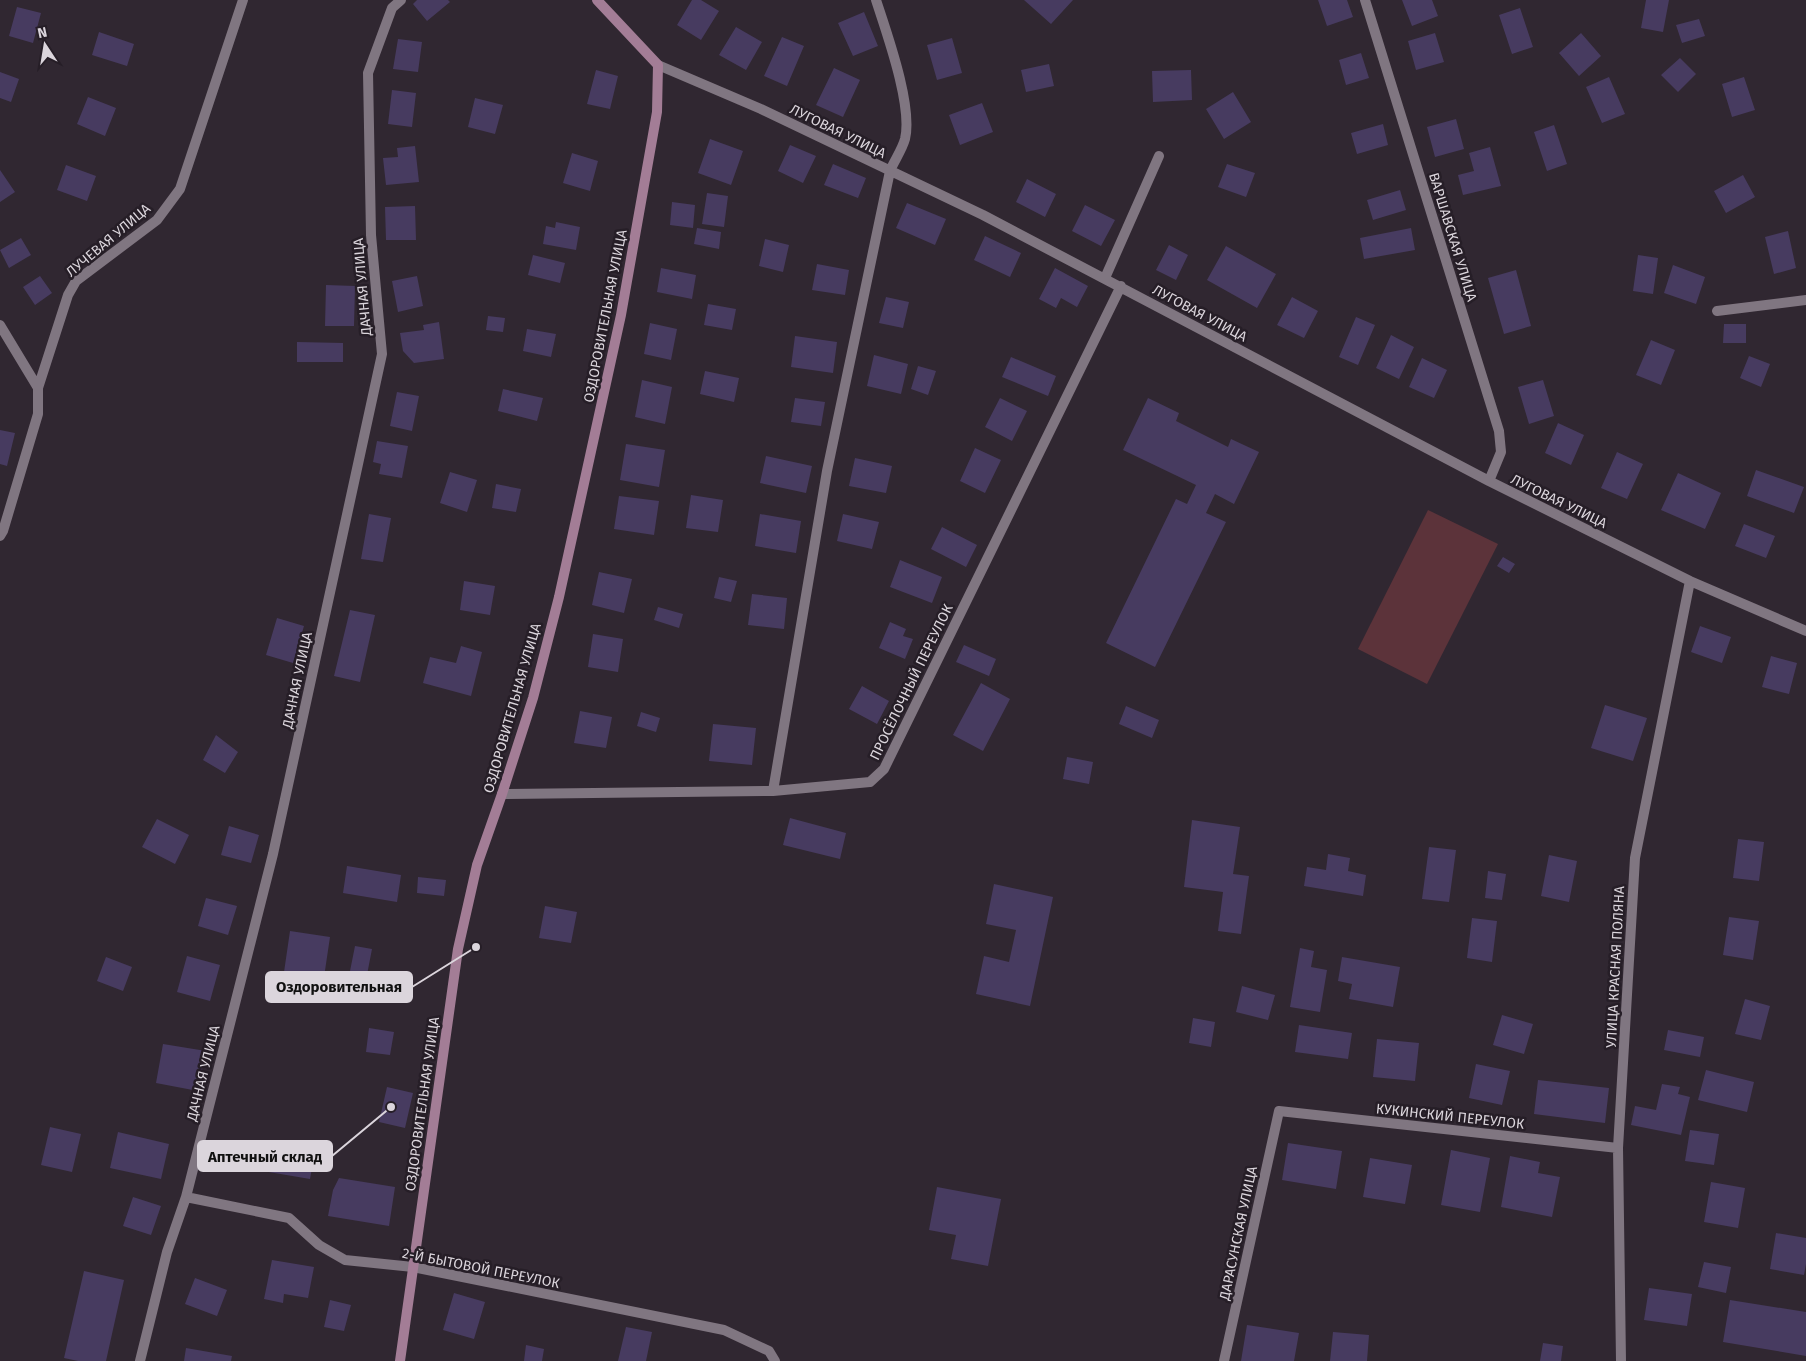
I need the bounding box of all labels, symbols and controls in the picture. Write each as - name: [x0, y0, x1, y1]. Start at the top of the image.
- north arrow: [20, 20, 70, 70]
- text: N: [36, 23, 49, 42]
- street label: ЛУГОВАЯ УЛИЦА: [787, 101, 889, 162]
- street label: ВАРШАВСКАЯ УЛИЦА: [1425, 171, 1480, 304]
- street label: ЛУЧЕВАЯ УЛИЦА: [63, 200, 154, 281]
- street label: ОЗДОРОВИТЕЛЬНАЯ УЛИЦА: [580, 228, 631, 404]
- street label: ДАЧНАЯ УЛИЦА: [350, 237, 375, 337]
- street label: ЛУГОВАЯ УЛИЦА: [1150, 281, 1250, 346]
- street label: ЛУГОВАЯ УЛИЦА: [1508, 471, 1610, 532]
- street label: ПРОСЁЛОЧНЫЙ ПЕРЕУЛОК: [866, 601, 957, 763]
- street label: ОЗДОРОВИТЕЛЬНАЯ УЛИЦА: [480, 621, 545, 795]
- street label: ДАЧНАЯ УЛИЦА: [279, 630, 316, 731]
- street label: УЛИЦА КРАСНАЯ ПОЛЯНА: [1603, 886, 1628, 1048]
- callout: Оздоровительная: [266, 972, 412, 1002]
- text: Оздоровительная: [276, 978, 402, 996]
- street label: ОЗДОРОВИТЕЛЬНАЯ УЛИЦА: [402, 1016, 443, 1192]
- street label: ДАЧНАЯ УЛИЦА: [183, 1024, 224, 1124]
- street label: КУКИНСКИЙ ПЕРЕУЛОК: [1375, 1100, 1526, 1133]
- callout: Аптечный склад: [198, 1141, 332, 1171]
- text: Аптечный склад: [207, 1148, 323, 1166]
- street label: ДАРАСУНСКАЯ УЛИЦА: [1216, 1165, 1261, 1302]
- street label: 2-Й БЫТОВОЙ ПЕРЕУЛОК: [401, 1245, 562, 1292]

